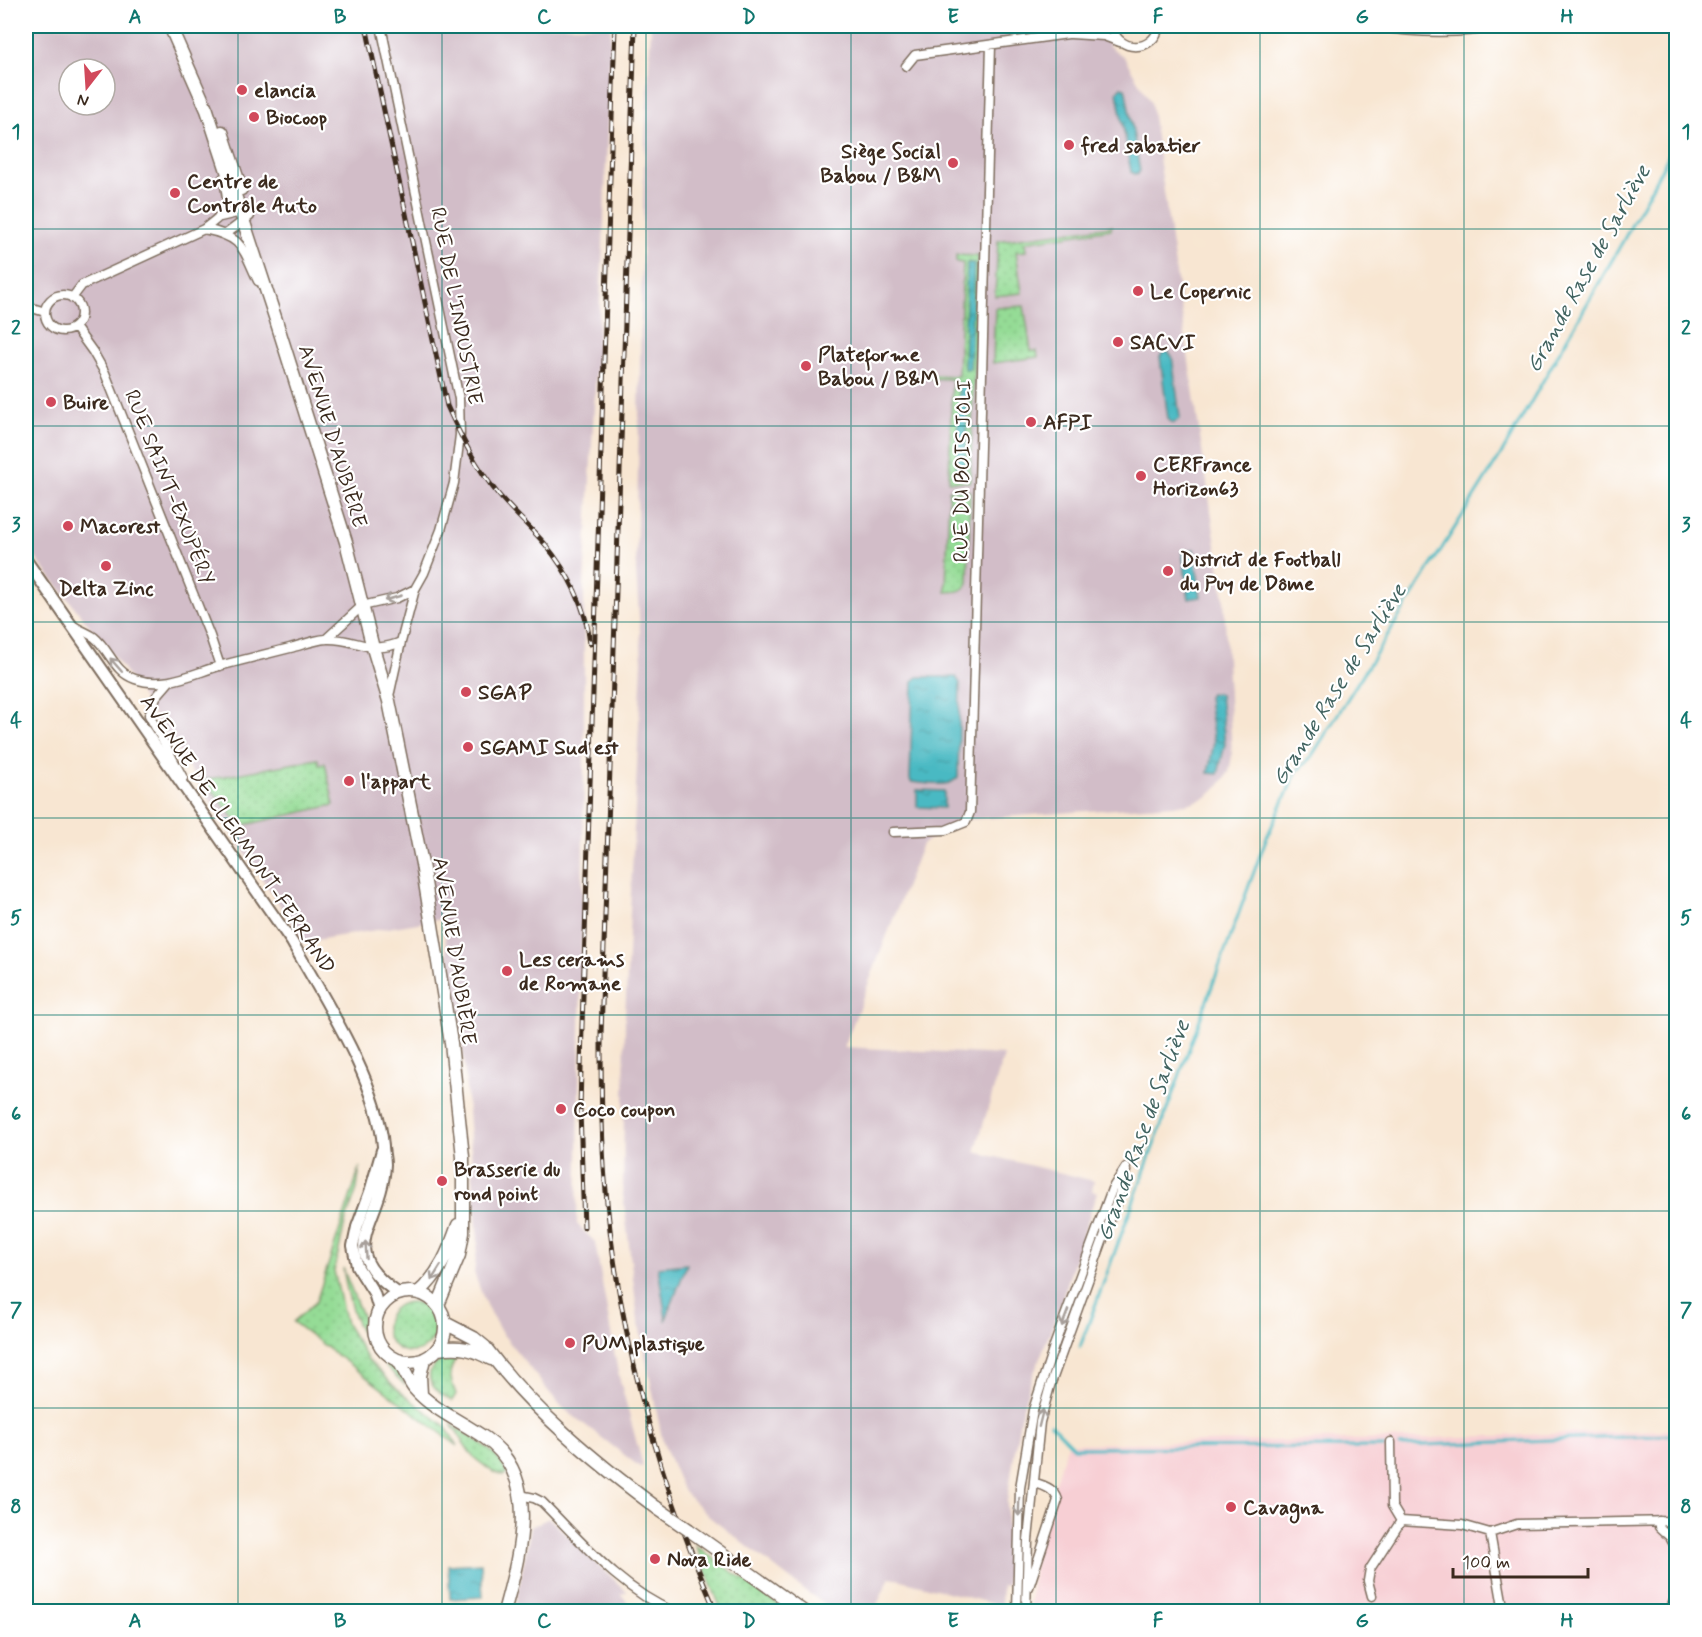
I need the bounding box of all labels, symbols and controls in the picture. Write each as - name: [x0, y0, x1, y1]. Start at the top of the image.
- text: A: [128, 4, 142, 31]
- text: B: [334, 4, 347, 31]
- text: C: [537, 4, 552, 31]
- text: D: [742, 4, 756, 31]
- text: E: [947, 4, 959, 31]
- text: F: [1153, 4, 1164, 31]
- text: G: [1355, 4, 1369, 31]
- text: H: [1560, 4, 1574, 31]
- north arrow: [57, 57, 117, 117]
- place label: elancia: [254, 77, 316, 105]
- marker: elancia: [235, 83, 249, 97]
- text: N: [75, 88, 91, 112]
- place label: Biocoop: [266, 104, 327, 132]
- marker: Biocoop: [247, 110, 261, 124]
- text: 1: [12, 119, 20, 146]
- text: 1: [1682, 119, 1690, 146]
- place label: fred sabatier: [1080, 132, 1201, 160]
- place label: Siège Social Babou / B&M: [820, 138, 941, 190]
- marker: fred sabatier: [1062, 138, 1076, 152]
- marker: Siège Social Babou / B&M: [946, 156, 960, 170]
- water label: Grande Rase de Sarliève: [1520, 159, 1658, 378]
- place label: Centre de Contrôle Auto: [187, 168, 317, 220]
- marker: Centre de Contrôle Auto: [168, 186, 182, 200]
- street label: RUE DE L'INDUSTRIE: [423, 205, 489, 407]
- place label: Le Copernic: [1150, 278, 1252, 306]
- marker: Le Copernic: [1131, 284, 1145, 298]
- text: 2: [11, 315, 21, 342]
- text: 2: [1681, 315, 1691, 342]
- place label: SACVI: [1130, 329, 1196, 357]
- marker: SACVI: [1111, 335, 1125, 349]
- street label: AVENUE D'AUBIÈRE: [291, 341, 373, 531]
- place label: Plateforme Babou / B&M: [818, 341, 939, 393]
- marker: Plateforme Babou / B&M: [799, 359, 813, 373]
- street label: RUE DU BOIS JOLI: [947, 379, 979, 563]
- street label: RUE SAINT-EXUPÉRY: [117, 386, 221, 589]
- place label: Buire: [63, 389, 109, 417]
- marker: Buire: [44, 395, 58, 409]
- place label: AFPI: [1043, 409, 1093, 437]
- marker: AFPI: [1024, 415, 1038, 429]
- place label: CERFrance Horizon63: [1153, 451, 1252, 503]
- marker: CERFrance Horizon63: [1134, 469, 1148, 483]
- text: 3: [11, 512, 21, 539]
- text: 3: [1681, 512, 1691, 539]
- place label: Macorest: [80, 513, 161, 541]
- marker: Macorest: [61, 519, 75, 533]
- place label: District de Football du Puy de Dôme: [1180, 546, 1341, 598]
- marker: Delta Zinc: [99, 559, 113, 573]
- marker: District de Football du Puy de Dôme: [1161, 564, 1175, 578]
- place label: Delta Zinc: [58, 575, 154, 603]
- water label: Grande Rase de Sarliève: [1266, 578, 1414, 791]
- one-way arrow: [384, 593, 403, 605]
- one-way arrow: [110, 657, 123, 673]
- place label: SGAP: [478, 679, 532, 707]
- marker: SGAP: [459, 685, 473, 699]
- street label: AVENUE DE CLERMONT-FERRAND: [133, 689, 341, 980]
- text: 4: [10, 708, 22, 735]
- text: 4: [1680, 708, 1692, 735]
- place label: SGAMI Sud est: [480, 734, 619, 762]
- marker: SGAMI Sud est: [461, 740, 475, 754]
- place label: l'appart: [361, 768, 431, 796]
- marker: l'appart: [342, 774, 356, 788]
- street label: AVENUE D'AUBIÈRE: [425, 855, 483, 1047]
- text: 5: [10, 905, 22, 932]
- text: 5: [1680, 905, 1692, 932]
- place label: Les cerams de Romane: [519, 946, 625, 998]
- marker: Les cerams de Romane: [500, 964, 514, 978]
- water label: Grande Rase de Sarliève: [1091, 1015, 1197, 1245]
- place label: Coco coupon: [573, 1096, 675, 1124]
- text: 6: [11, 1101, 21, 1128]
- text: 6: [1681, 1101, 1691, 1128]
- marker: Coco coupon: [554, 1102, 568, 1116]
- place label: Brasserie du rond point: [454, 1156, 560, 1208]
- marker: Brasserie du rond point: [435, 1174, 449, 1188]
- one-way arrow: [360, 1241, 371, 1260]
- one-way arrow: [430, 1264, 442, 1281]
- text: 7: [10, 1297, 22, 1324]
- text: 7: [1680, 1297, 1692, 1324]
- one-way arrow: [1058, 1308, 1069, 1327]
- place label: PUM plastique: [582, 1330, 705, 1358]
- marker: PUM plastique: [563, 1336, 577, 1350]
- one-way arrow: [1036, 1409, 1047, 1428]
- text: 8: [10, 1494, 22, 1521]
- place label: Cavagna: [1243, 1494, 1325, 1524]
- text: 8: [1680, 1494, 1692, 1521]
- one-way arrow: [1013, 1496, 1025, 1516]
- marker: Cavagna: [1224, 1500, 1238, 1514]
- scale bar: [1453, 1541, 1588, 1579]
- place label: Nova Ride: [667, 1546, 752, 1574]
- text: 100 m: [1462, 1551, 1510, 1575]
- marker: Nova Ride: [648, 1552, 662, 1566]
- text: A: [128, 1608, 142, 1635]
- text: B: [334, 1608, 347, 1635]
- text: C: [537, 1608, 552, 1635]
- text: D: [742, 1608, 756, 1635]
- text: E: [947, 1608, 959, 1635]
- text: F: [1153, 1608, 1164, 1635]
- text: G: [1355, 1608, 1369, 1635]
- text: H: [1560, 1608, 1574, 1635]

